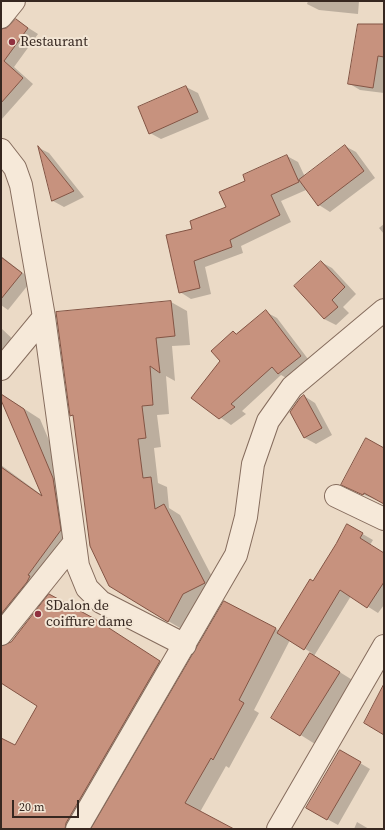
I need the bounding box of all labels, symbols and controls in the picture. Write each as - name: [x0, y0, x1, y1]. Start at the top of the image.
- place label: Restaurant: [20, 34, 88, 50]
- marker: Restaurant: [7, 37, 17, 47]
- place label: SDalon de coiffure dame: [46, 598, 133, 630]
- marker: SDalon de coiffure dame: [33, 609, 43, 619]
- scale bar: [14, 792, 81, 818]
- text: 20 m: [19, 799, 45, 815]

